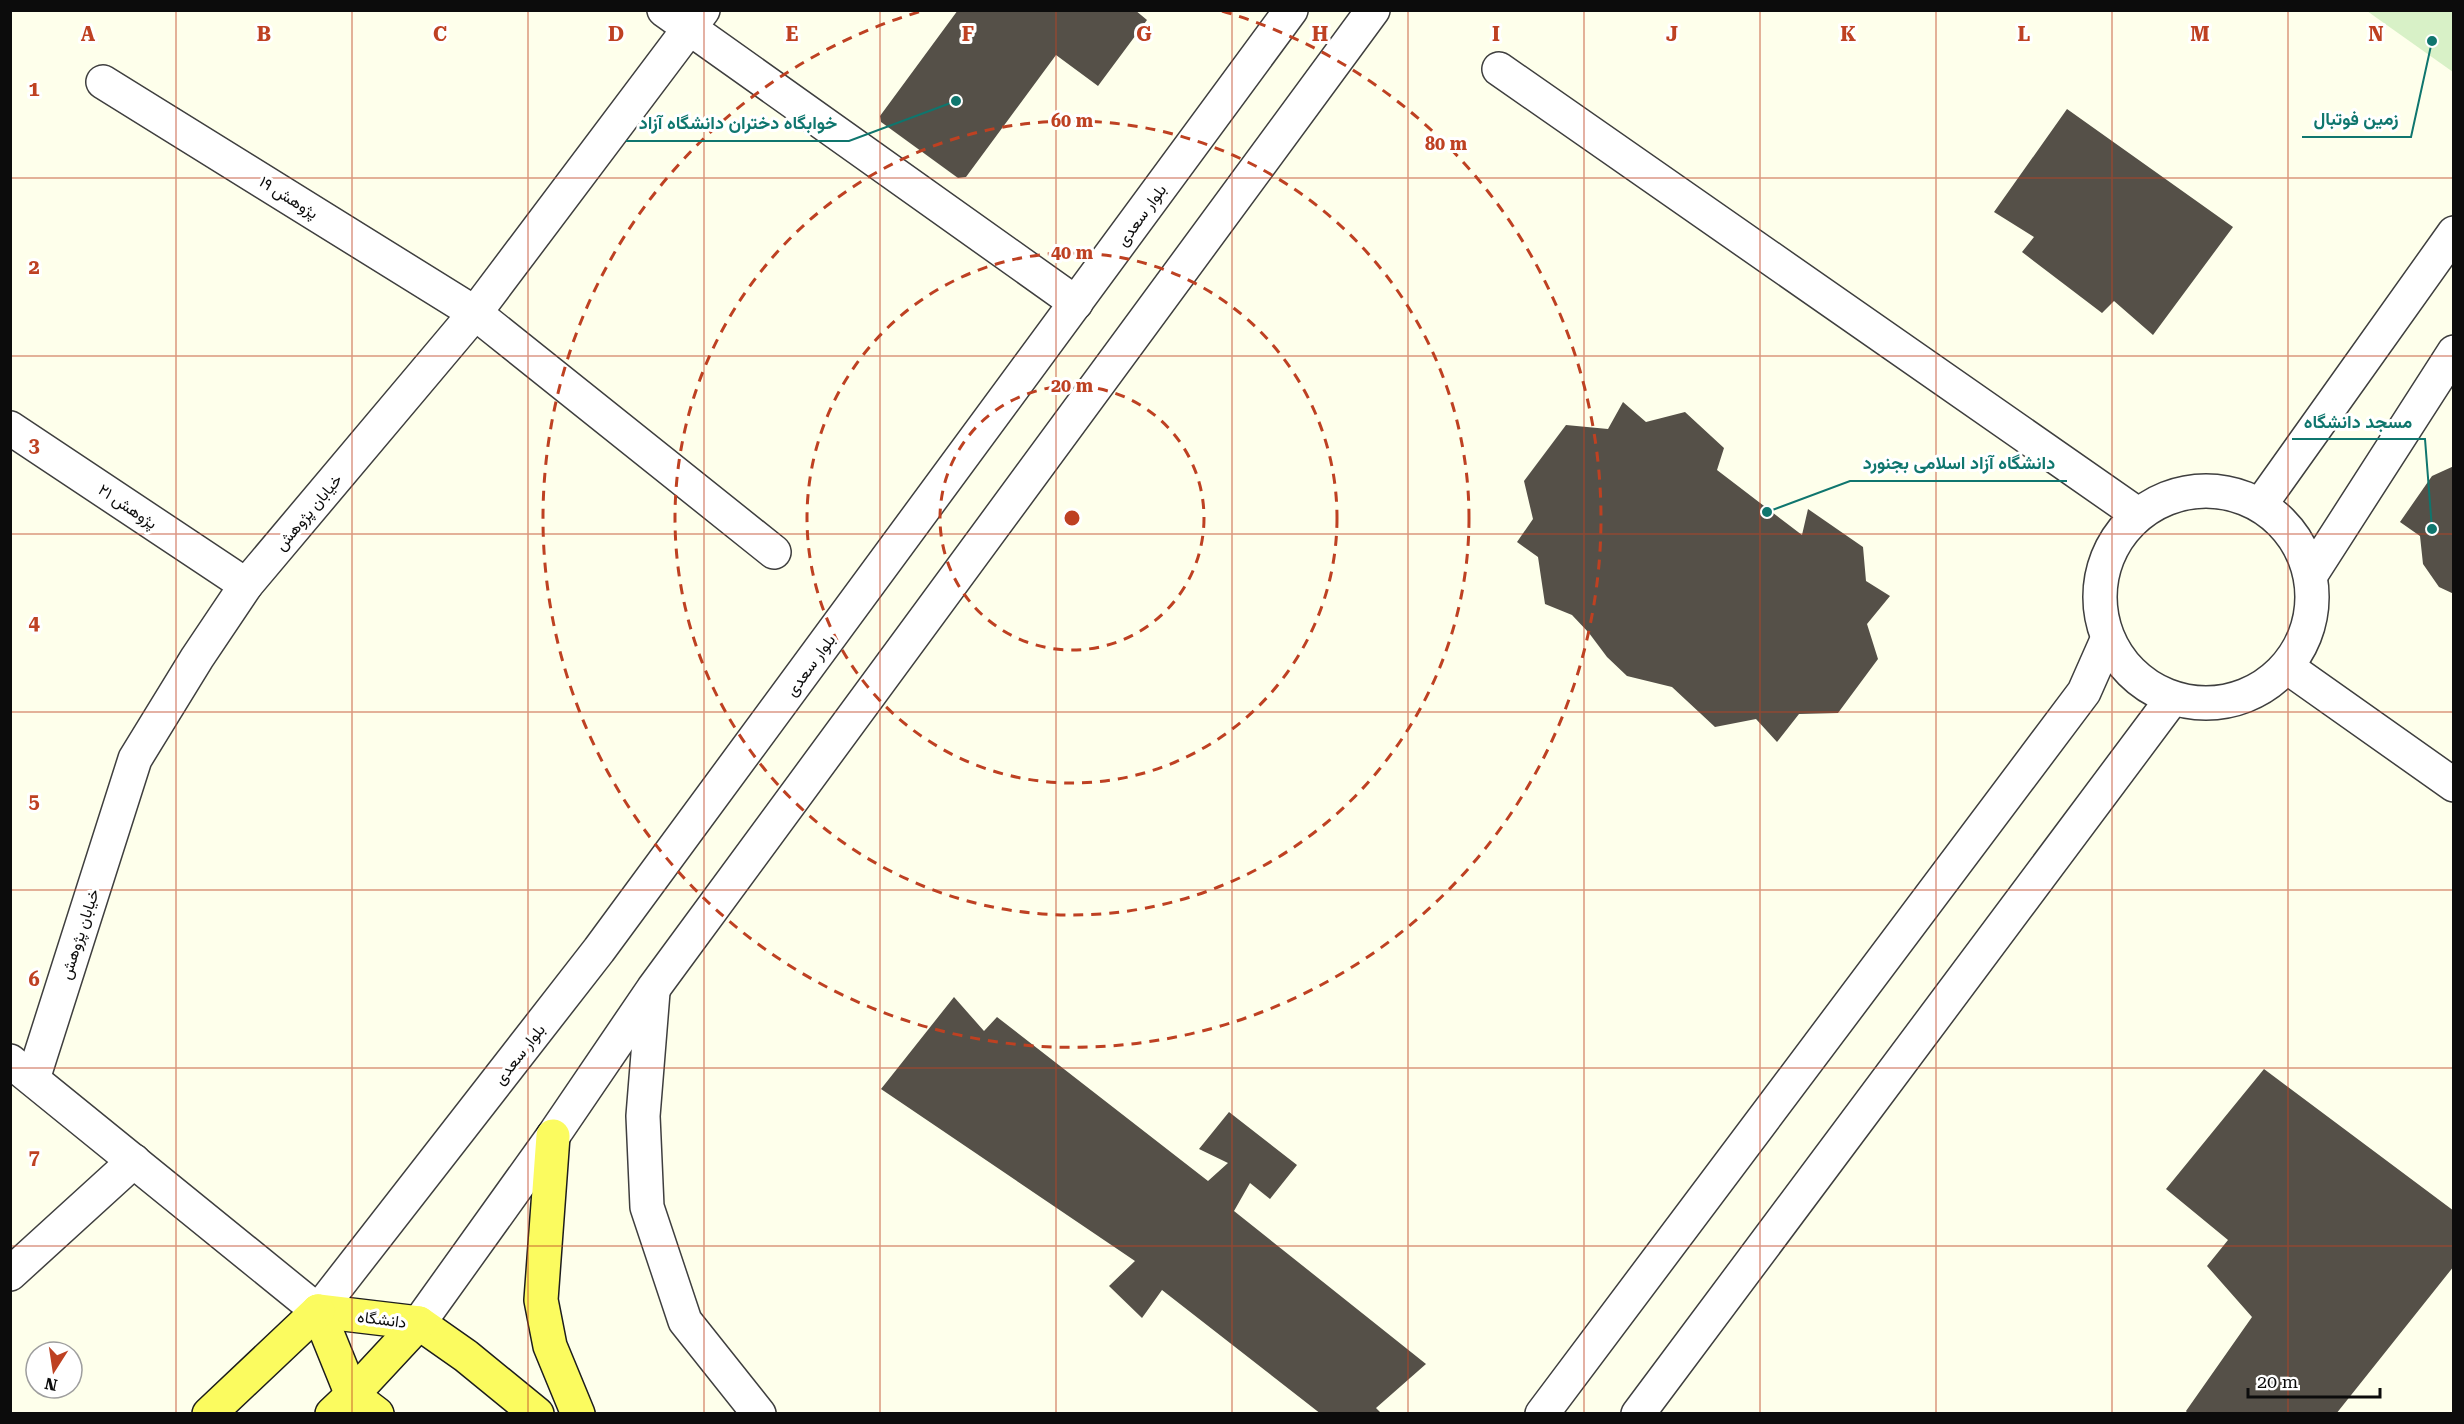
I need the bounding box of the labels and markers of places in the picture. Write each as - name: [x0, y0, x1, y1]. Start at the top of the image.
- callout: زمین فوتبال: [2302, 101, 2411, 137]
- callout: خوابگاه دختران دانشگاه آزاد: [626, 105, 849, 141]
- callout: مسجد دانشگاه: [2292, 403, 2425, 439]
- callout: دانشگاه آزاد اسلامی بجنورد: [1850, 445, 2067, 481]
- centre of rings: [1062, 508, 1082, 528]

